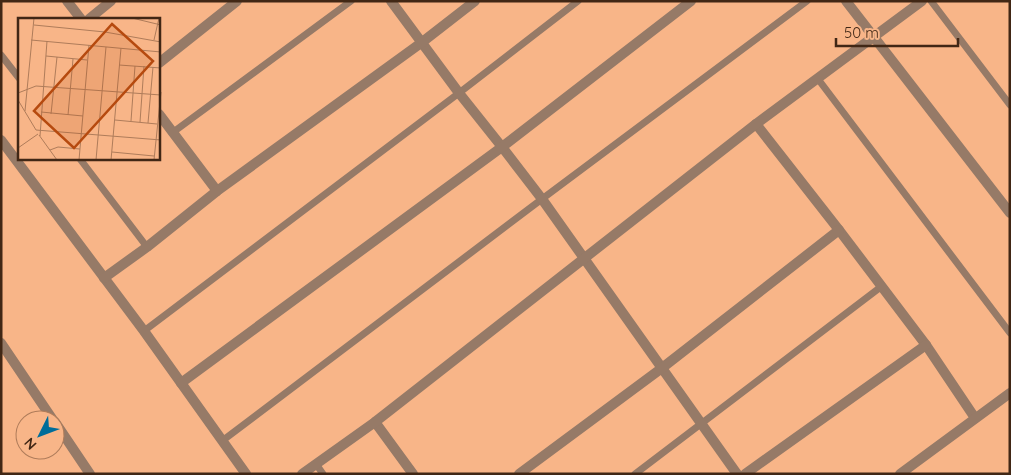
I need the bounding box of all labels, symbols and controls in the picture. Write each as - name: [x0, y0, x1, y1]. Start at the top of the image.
- scale bar: [836, 15, 958, 47]
- inset map: [18, 18, 160, 160]
- text: 50 m: [844, 23, 879, 42]
- north arrow: [15, 410, 65, 460]
- text: N: [20, 434, 40, 454]

